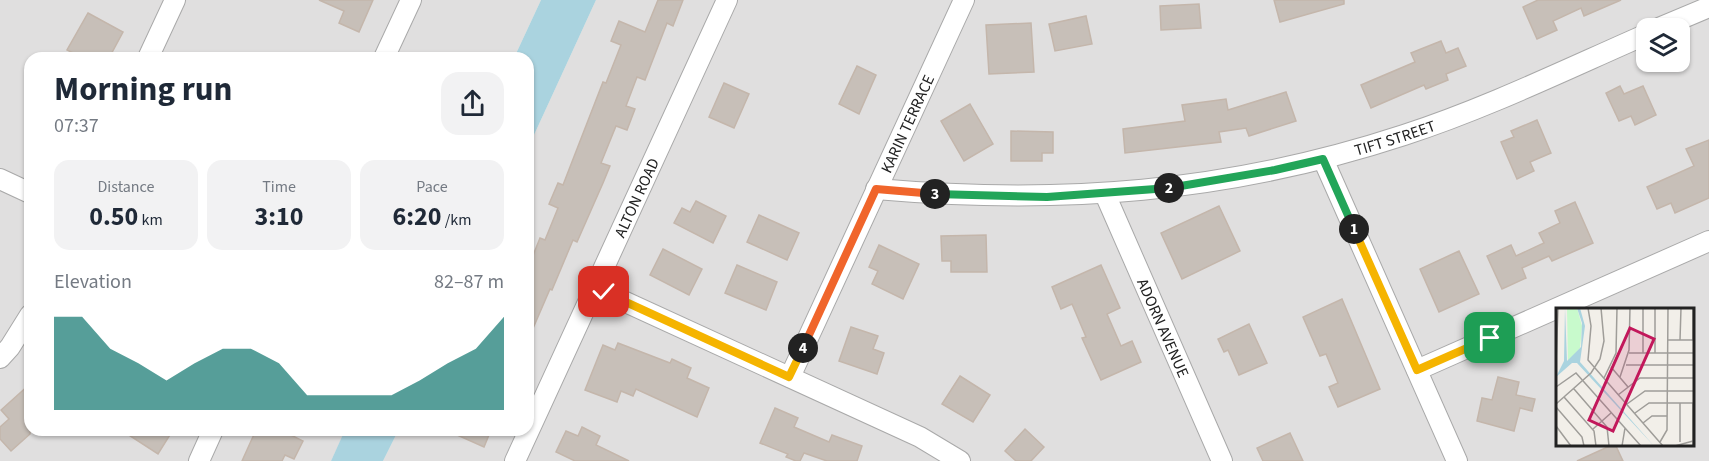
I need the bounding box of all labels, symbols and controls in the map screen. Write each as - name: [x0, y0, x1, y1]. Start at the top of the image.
- map controls: [1636, 18, 1690, 72]
- button: layers: [1636, 18, 1690, 72]
- text: Morning run: [54, 66, 232, 113]
- street label: KARIN TERRACE: [876, 71, 940, 177]
- button: share: [441, 72, 504, 135]
- text: 07:37: [54, 112, 99, 140]
- street label: TIFT STREET: [1352, 115, 1439, 162]
- street label: ALTON ROAD: [609, 155, 665, 241]
- pin: 2: [1154, 173, 1184, 203]
- text: Distance: [98, 176, 154, 198]
- text: Time: [262, 176, 296, 198]
- text: Pace: [416, 176, 448, 198]
- text: 2: [1165, 177, 1173, 199]
- pin: 3: [920, 179, 950, 209]
- text: 3: [931, 183, 939, 205]
- text: 0.50: [89, 198, 138, 235]
- text: 3:10: [255, 198, 303, 235]
- text: 6:20: [393, 198, 442, 235]
- text: km: [138, 209, 163, 231]
- text: /km: [442, 209, 471, 231]
- pin: 1: [1339, 214, 1369, 244]
- text: 1: [1350, 218, 1358, 240]
- pin: [578, 266, 629, 317]
- text: Elevation: [54, 268, 132, 296]
- text: 82–87 m: [434, 268, 504, 296]
- icon: check: [587, 275, 620, 308]
- street label: ADORN AVENUE: [1131, 275, 1194, 381]
- inset map: [1556, 308, 1694, 446]
- pin: [1464, 312, 1515, 363]
- icon: arrive: [1473, 321, 1506, 354]
- pin: 4: [788, 333, 818, 363]
- text: 4: [799, 337, 807, 359]

